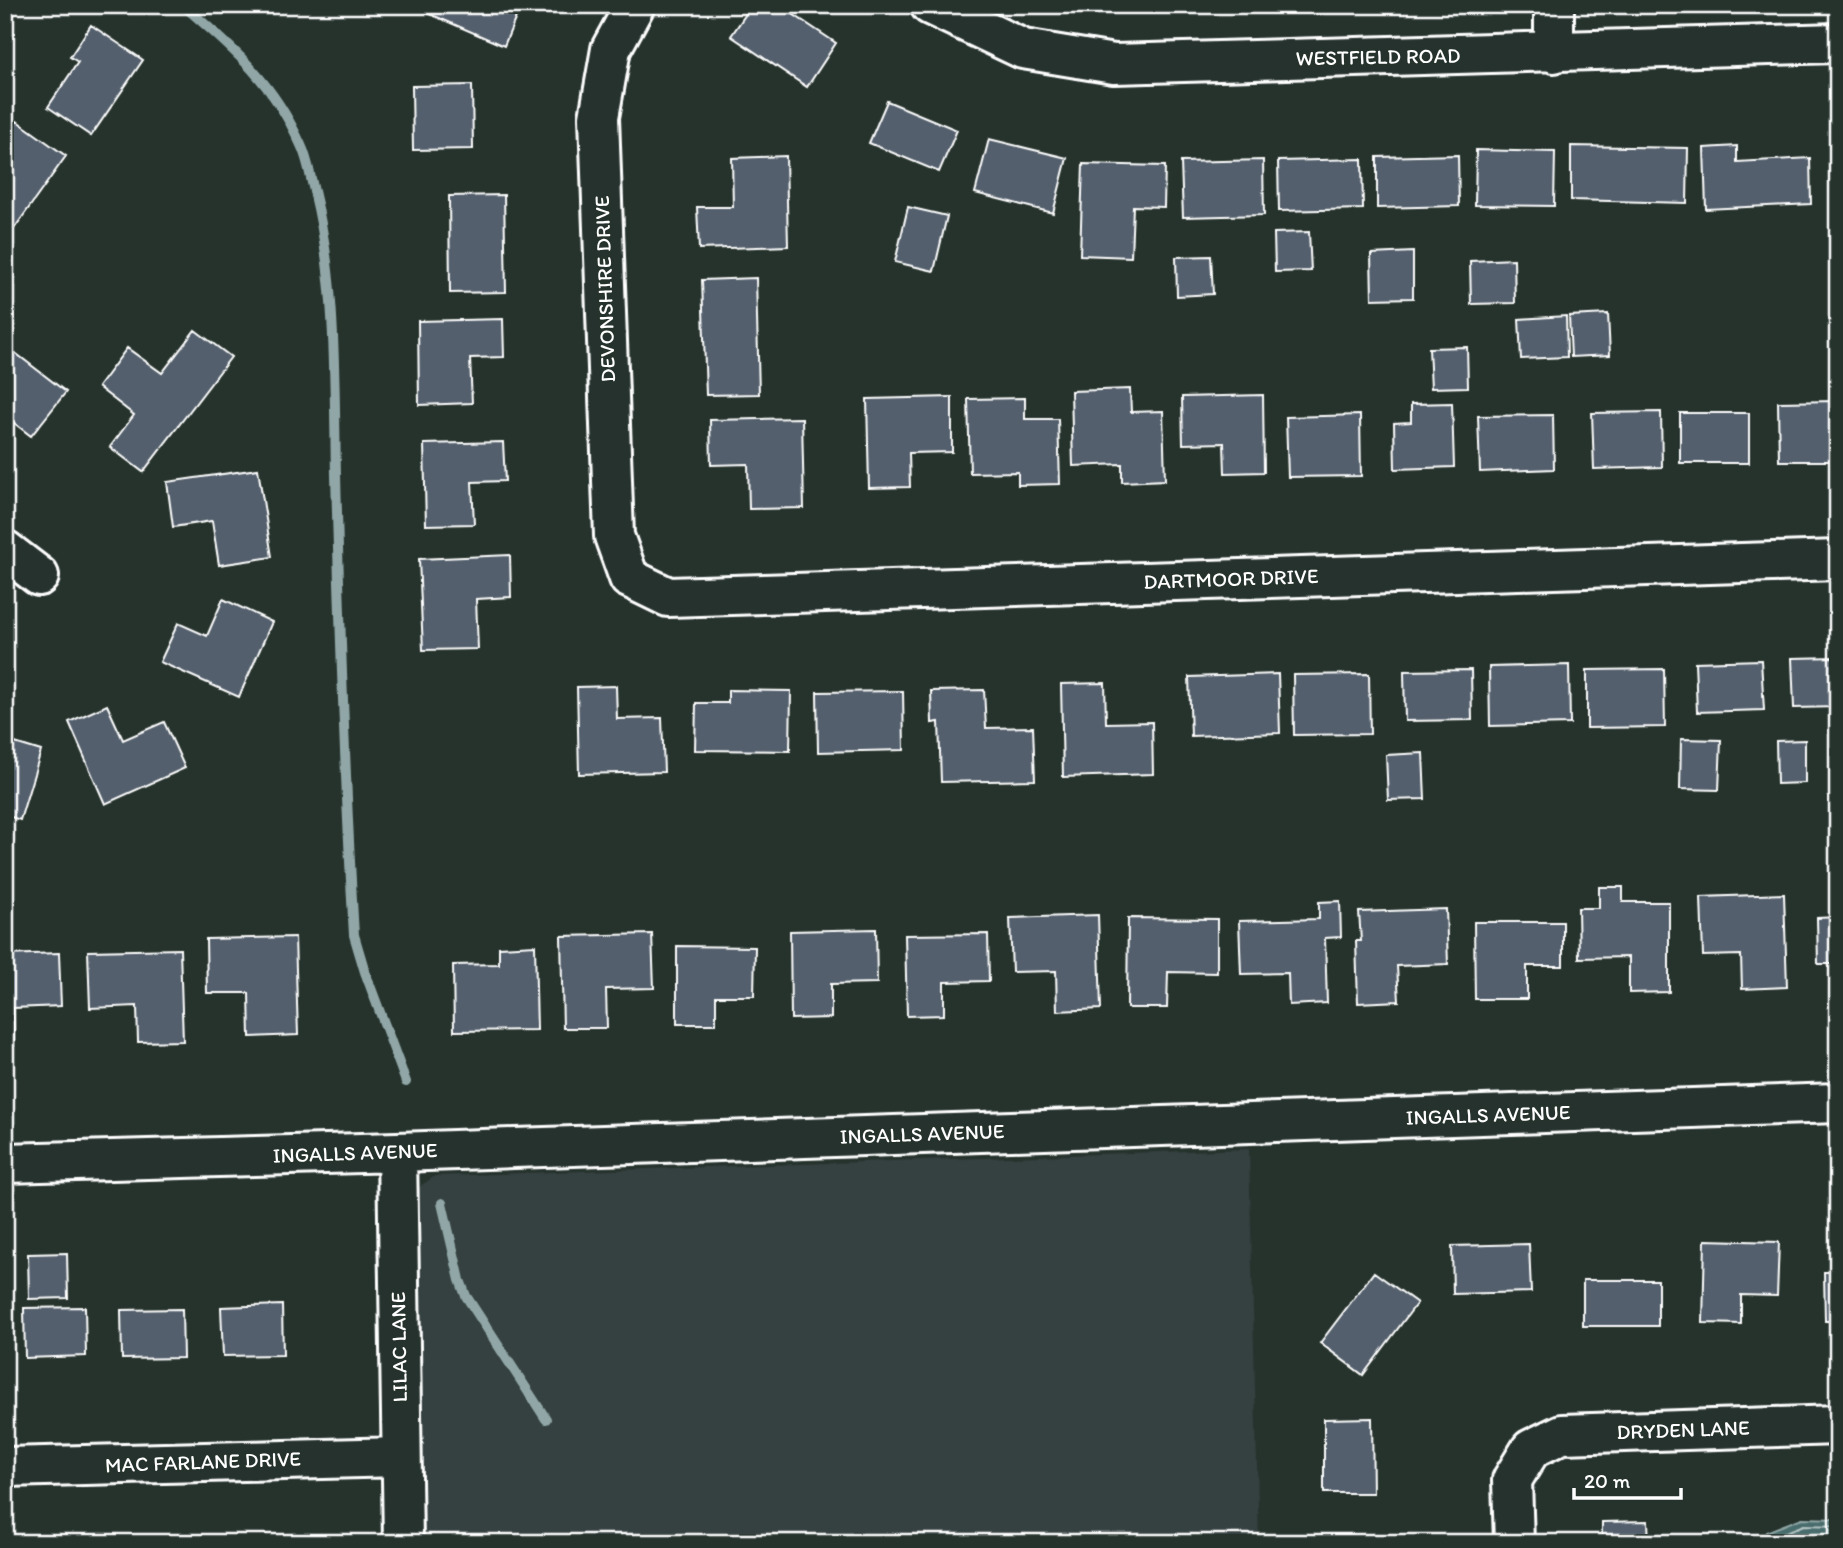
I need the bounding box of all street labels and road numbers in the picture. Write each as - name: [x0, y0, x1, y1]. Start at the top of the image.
- street label: WESTFIELD ROAD: [1295, 43, 1461, 70]
- street label: DEVONSHIRE DRIVE: [589, 195, 620, 383]
- street label: DARTMOOR DRIVE: [1143, 563, 1319, 594]
- street label: INGALLS AVENUE: [1405, 1099, 1571, 1130]
- street label: INGALLS AVENUE: [839, 1118, 1005, 1149]
- street label: INGALLS AVENUE: [272, 1137, 438, 1168]
- street label: LILAC LANE: [385, 1292, 412, 1402]
- street label: DRYDEN LANE: [1616, 1415, 1750, 1444]
- street label: MAC FARLANE DRIVE: [105, 1446, 301, 1477]

